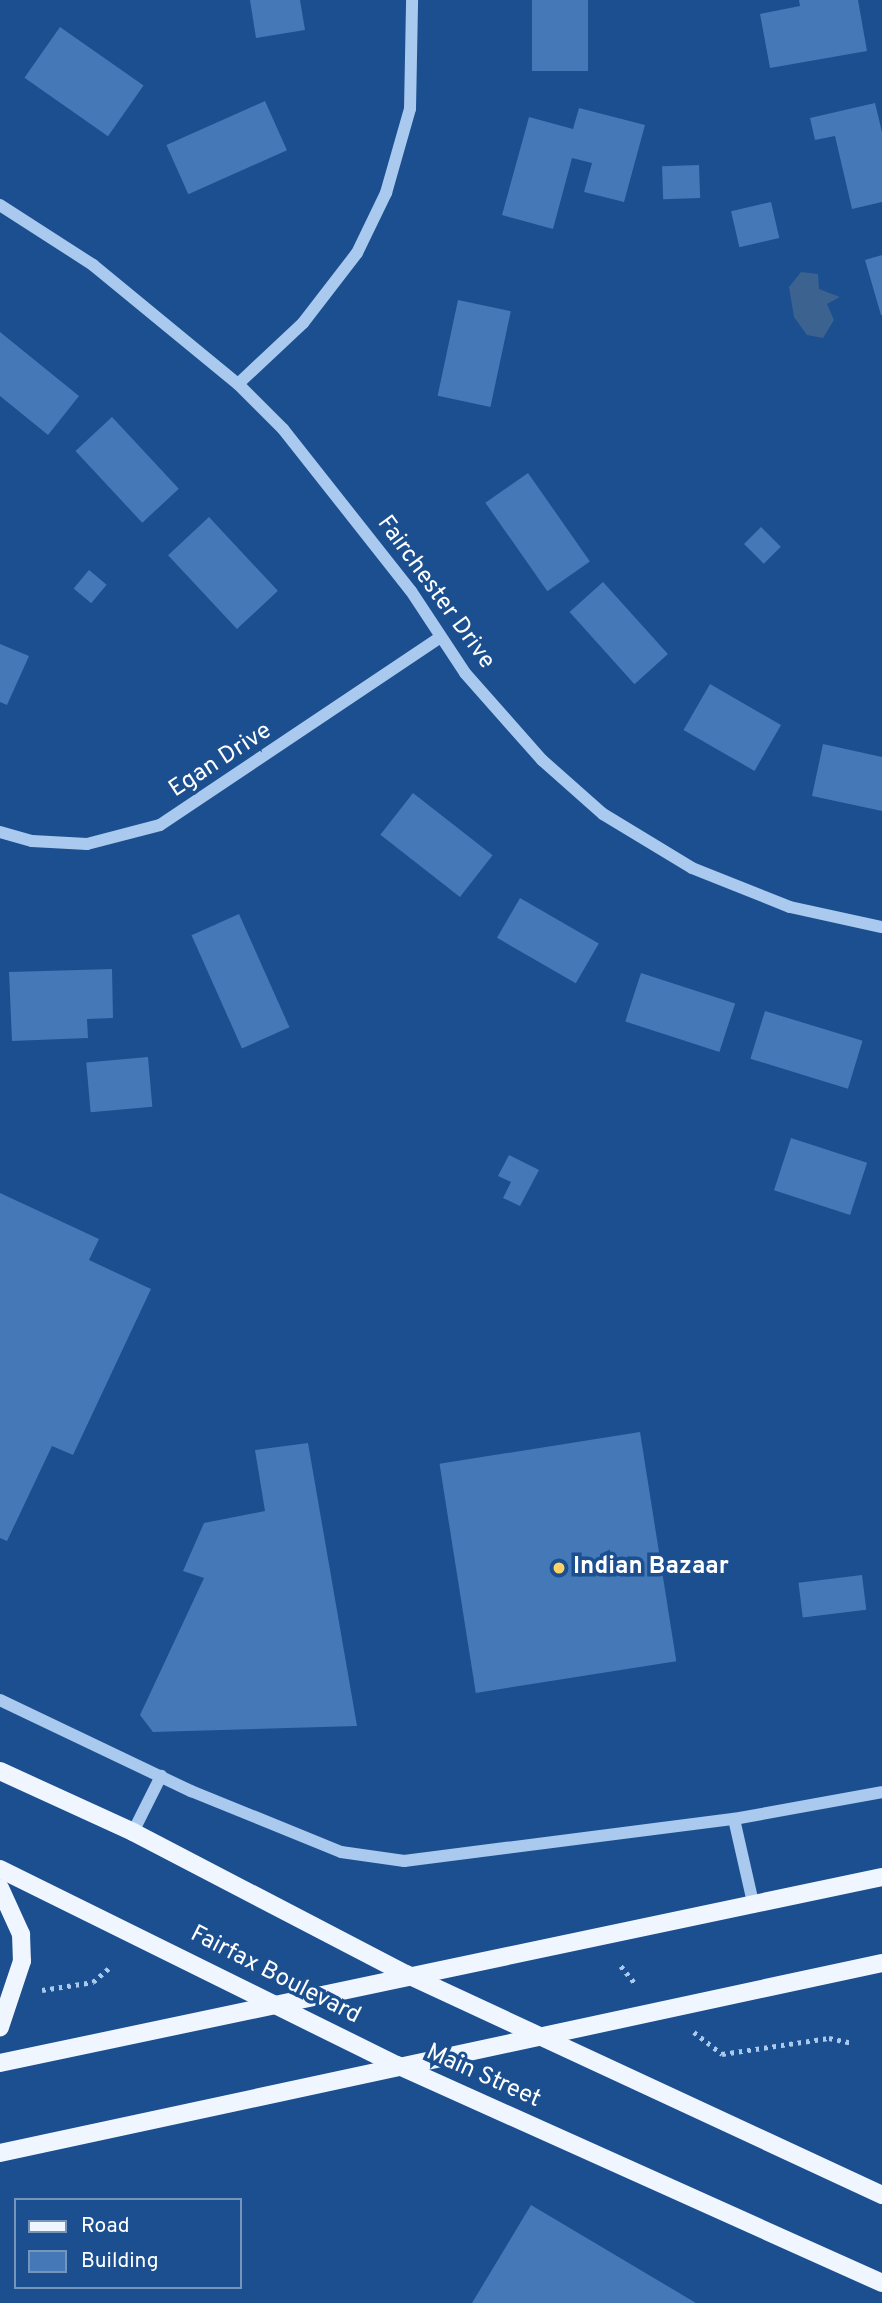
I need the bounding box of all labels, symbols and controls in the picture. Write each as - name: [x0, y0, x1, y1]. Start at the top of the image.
- street label: Fairchester Drive: [370, 511, 500, 675]
- street label: Egan Drive: [164, 717, 278, 805]
- place label: Indian Bazaar: [573, 1554, 729, 1582]
- marker: Indian Bazaar: [551, 1560, 567, 1576]
- street label: Fairfax Boulevard: [185, 1921, 365, 2031]
- street label: Main Street: [421, 2039, 545, 2115]
- legend: [14, 2198, 242, 2289]
- text: Road: [81, 2213, 130, 2240]
- text: Building: [81, 2248, 159, 2275]

